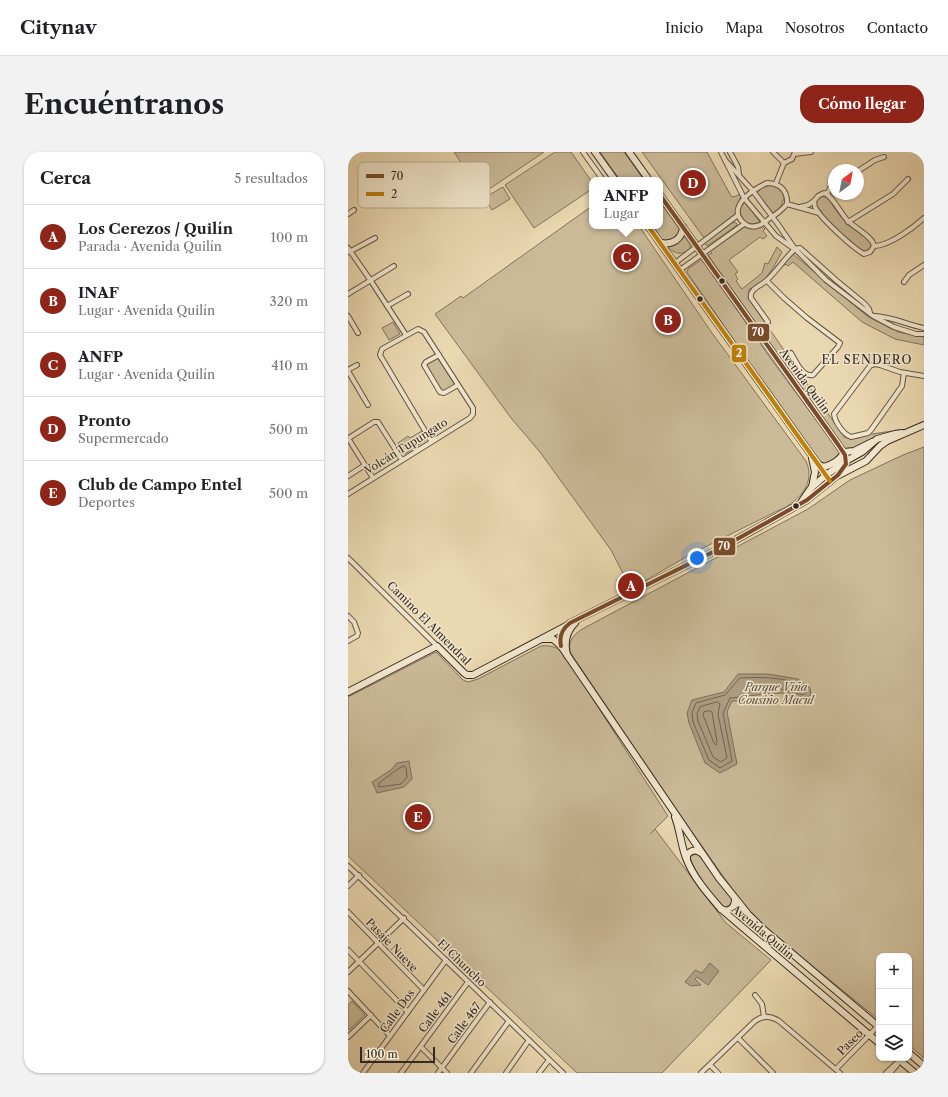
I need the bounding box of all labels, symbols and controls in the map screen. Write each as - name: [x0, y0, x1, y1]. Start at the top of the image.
- text: Citynav: [20, 16, 97, 39]
- text: Inicio: [665, 19, 703, 37]
- text: Mapa: [725, 19, 763, 37]
- text: Nosotros: [785, 19, 845, 37]
- text: Contacto: [867, 19, 928, 37]
- button: Cómo llegar: [800, 85, 924, 123]
- text: Encuéntranos: [24, 87, 224, 121]
- legend: [358, 162, 490, 208]
- north arrow: [828, 164, 864, 200]
- text: Cerca: [40, 168, 91, 188]
- pin: D: [680, 168, 706, 198]
- text: 70: [391, 169, 403, 183]
- text: 5 resultados: [234, 170, 308, 186]
- popup: [589, 177, 663, 229]
- text: ANFP: [603, 186, 649, 205]
- text: 2: [391, 187, 397, 201]
- text: Lugar: [603, 205, 639, 221]
- text: Los Cerezos / Quilín: [78, 219, 233, 238]
- text: A: [48, 229, 58, 245]
- text: 100 m: [270, 229, 308, 245]
- text: Parada · Avenida Quilín: [78, 238, 222, 254]
- pin: C: [613, 242, 639, 272]
- unlabelled marker: [717, 276, 727, 286]
- text: INAF: [78, 283, 119, 302]
- text: B: [48, 293, 58, 309]
- text: 320 m: [270, 293, 308, 309]
- unlabelled marker: [695, 294, 705, 304]
- text: Lugar · Avenida Quilín: [78, 302, 215, 318]
- pin: B: [655, 305, 681, 335]
- line badge: 70: [747, 323, 770, 342]
- text: 70: [752, 325, 764, 339]
- line badge: 2: [731, 344, 747, 363]
- street label: Avenida Quilín: [776, 345, 834, 417]
- text: 2: [736, 346, 743, 360]
- text: ANFP: [78, 347, 123, 366]
- district label: EL SENDERO: [822, 352, 912, 367]
- text: C: [48, 357, 58, 373]
- text: 410 m: [271, 357, 308, 373]
- text: Lugar · Avenida Quilín: [78, 366, 215, 382]
- text: Pronto: [78, 411, 131, 430]
- street label: Volcán Tupungato: [361, 415, 450, 478]
- text: D: [47, 421, 59, 437]
- text: 500 m: [269, 421, 308, 437]
- text: Supermercado: [78, 430, 169, 446]
- text: Club de Campo Entel: [78, 475, 242, 494]
- text: E: [48, 485, 58, 501]
- text: 500 m: [269, 485, 308, 501]
- text: Deportes: [78, 494, 135, 510]
- unlabelled marker: [791, 501, 801, 511]
- line badge: 70: [713, 537, 736, 556]
- text: 70: [718, 539, 730, 553]
- your location: [687, 548, 707, 568]
- pin: A: [618, 571, 644, 601]
- street label: Camino El Almendral: [384, 578, 474, 668]
- park label: Parque Viña Cousiño Macul: [738, 680, 815, 707]
- pin: E: [405, 802, 431, 832]
- street label: Avenida Quilín: [728, 901, 797, 962]
- street label: Pasaje Nueve: [363, 915, 421, 975]
- street label: El Chuncho: [435, 936, 489, 990]
- map controls: [876, 953, 912, 1061]
- button: +: [876, 953, 912, 989]
- street label: Calle Dos: [377, 986, 418, 1035]
- street label: Calle 461: [415, 988, 455, 1035]
- button: −: [876, 989, 912, 1025]
- street label: Calle 467: [444, 999, 484, 1047]
- button: layers: [876, 1025, 912, 1061]
- street label: Paseo: [834, 1026, 866, 1058]
- scale bar: [360, 1045, 435, 1064]
- text: 100 m: [366, 1047, 398, 1061]

